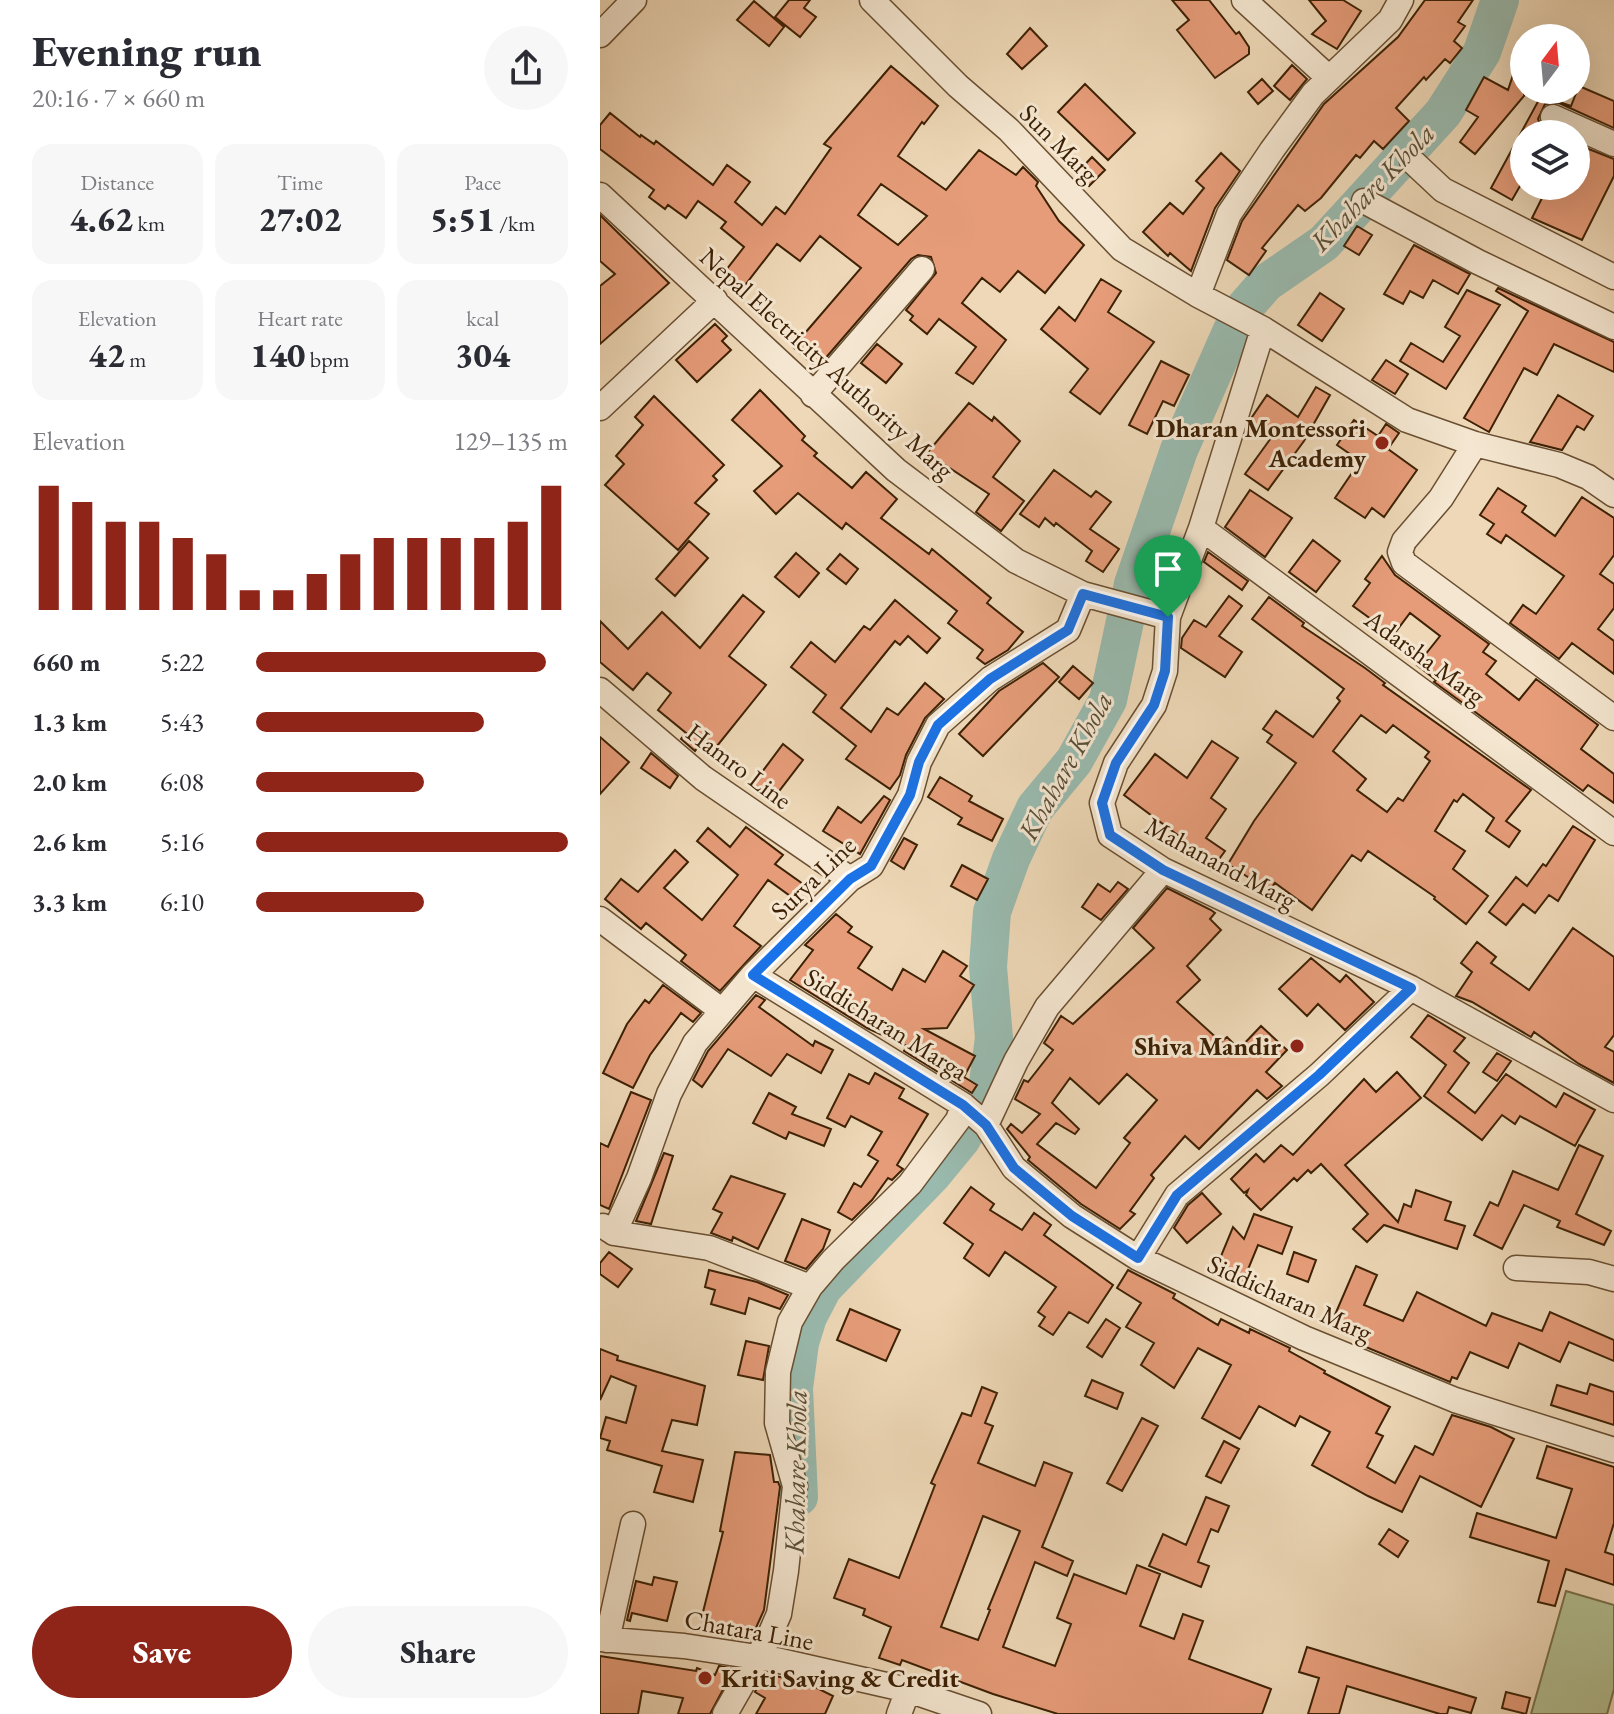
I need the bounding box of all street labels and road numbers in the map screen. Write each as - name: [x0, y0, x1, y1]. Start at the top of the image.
- street label: Sun Marg: [1012, 96, 1106, 190]
- street label: Nepal Electricity Authority Marg: [693, 240, 962, 487]
- street label: Adarsha Marg: [1357, 601, 1493, 713]
- street label: Hamro Line: [679, 715, 799, 817]
- street label: Mahanand Marg: [1140, 809, 1303, 917]
- street label: Surya Line: [763, 829, 863, 927]
- street label: Siddicharan Marga: [798, 960, 975, 1088]
- street label: Siddicharan Marg: [1202, 1247, 1378, 1350]
- street label: Chatara Line: [682, 1602, 816, 1658]

